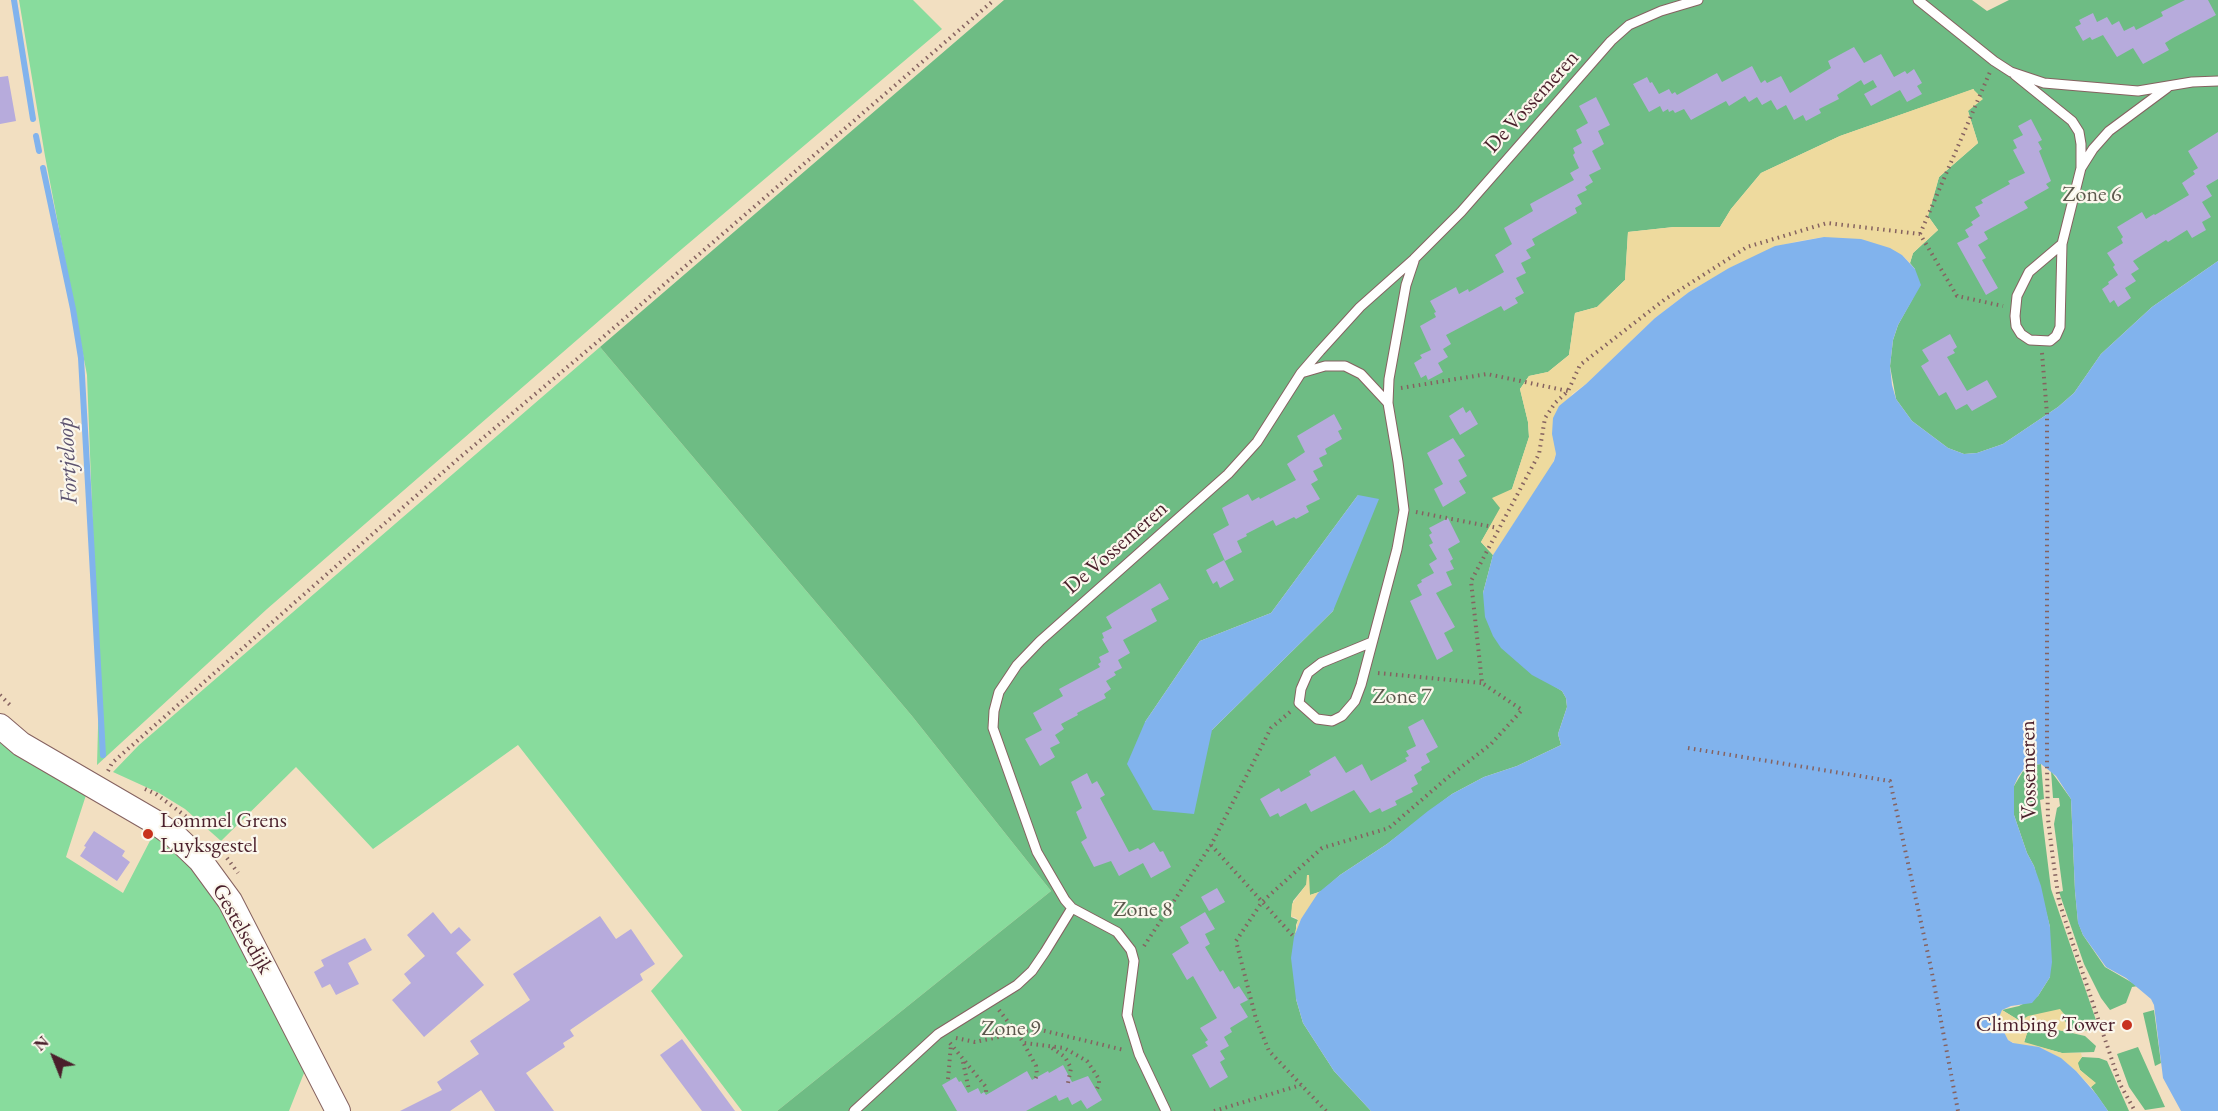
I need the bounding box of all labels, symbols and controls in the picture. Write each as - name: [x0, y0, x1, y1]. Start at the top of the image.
- street label: De Vossemeren: [1479, 45, 1585, 159]
- park label: Zone 6: [2062, 182, 2122, 208]
- water label: Fortjeloop: [51, 417, 85, 505]
- street label: De Vossemeren: [1059, 496, 1173, 600]
- park label: Zone 7: [1372, 684, 1432, 710]
- street label: Vossemeren: [2015, 720, 2043, 820]
- place label: Lommel Grens Luyksgestel: [160, 808, 287, 860]
- marker: Lommel Grens Luyksgestel: [141, 827, 155, 841]
- street label: Gestelsedijk: [206, 879, 278, 979]
- park label: Zone 8: [1113, 897, 1173, 923]
- place label: Climbing Tower: [1976, 1012, 2115, 1038]
- park label: Zone 9: [981, 1016, 1041, 1042]
- marker: Climbing Tower: [2120, 1018, 2134, 1032]
- north arrow: [24, 1027, 84, 1087]
- text: N: [29, 1031, 53, 1056]

